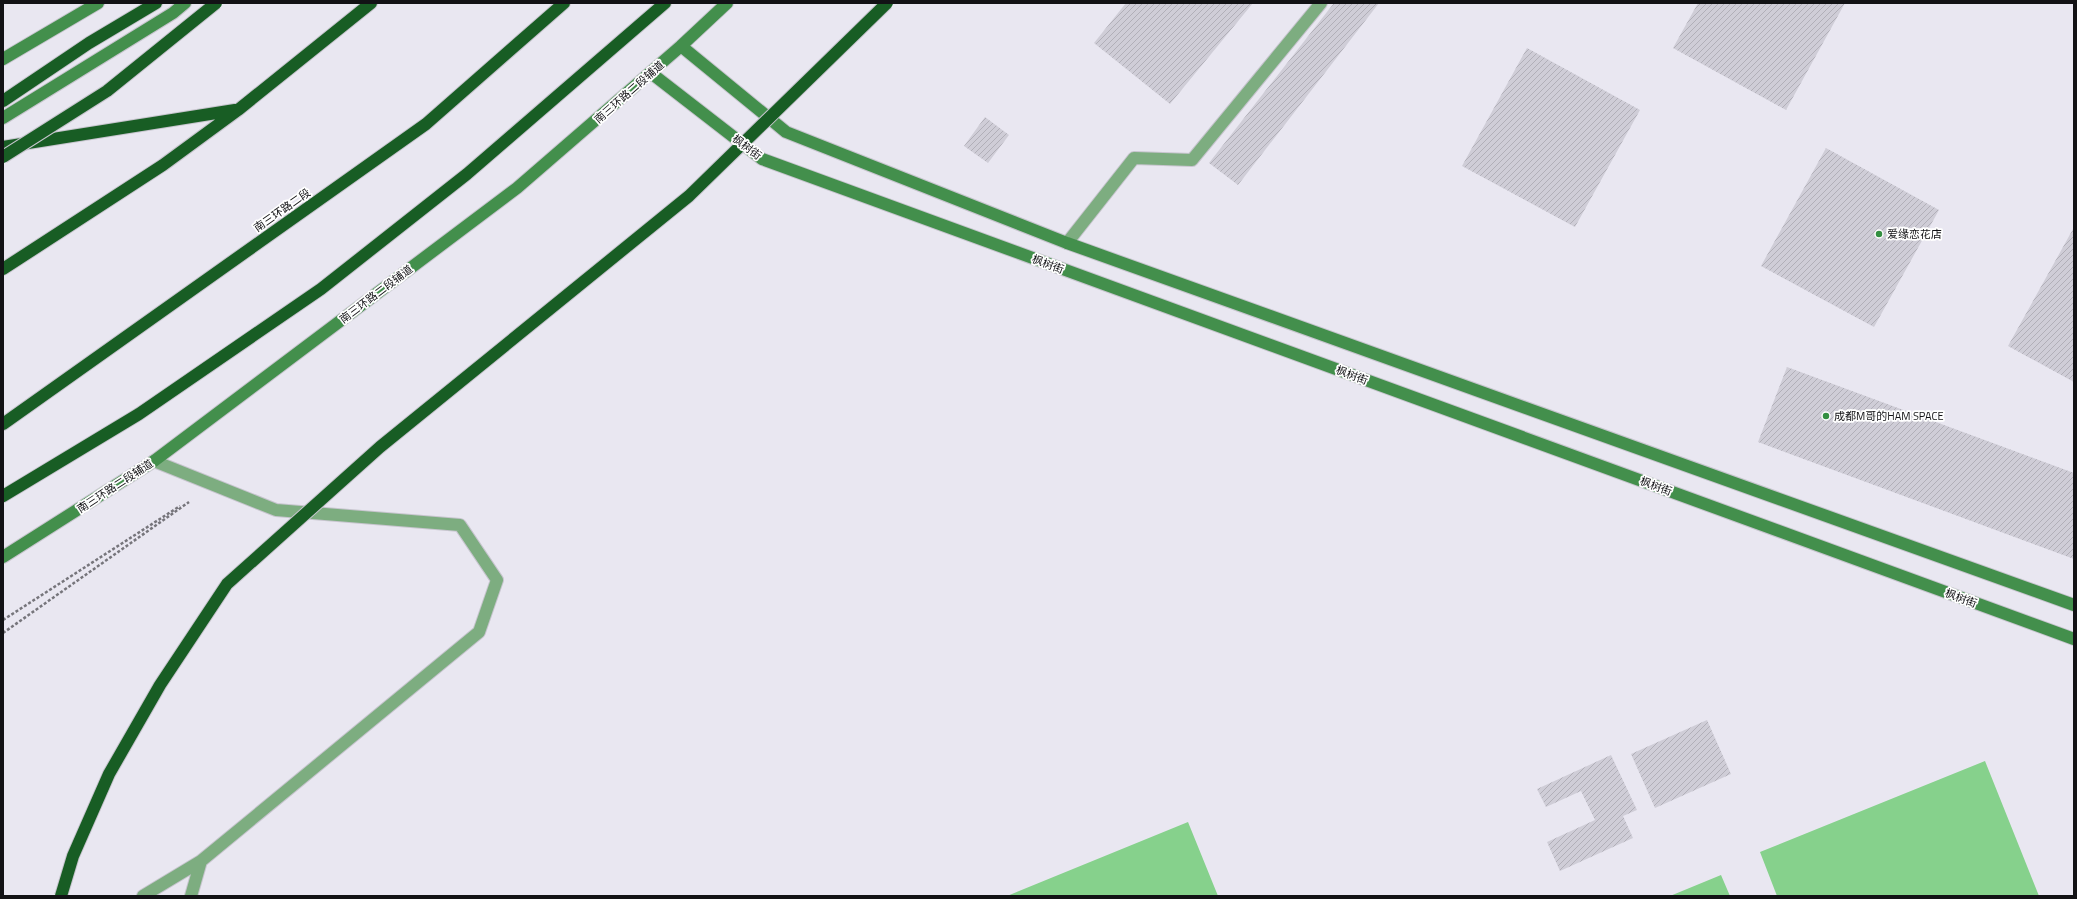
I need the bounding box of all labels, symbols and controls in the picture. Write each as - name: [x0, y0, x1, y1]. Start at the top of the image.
- street label: 南三环路二段辅道: [591, 57, 667, 127]
- street label: 枫树街: [729, 131, 765, 163]
- street label: 南三环路二段: [250, 185, 314, 235]
- place label: 爱缘恋花店: [1887, 226, 1942, 242]
- marker: 爱缘恋花店: [1874, 229, 1884, 239]
- street label: 枫树街: [1030, 251, 1066, 277]
- street label: 南三环路二段辅道: [336, 261, 416, 327]
- street label: 枫树街: [1334, 362, 1370, 388]
- place label: 成都M哥的HAM SPACE: [1834, 408, 1944, 424]
- marker: 成都M哥的HAM SPACE: [1821, 411, 1831, 421]
- street label: 南三环路二段辅道: [74, 455, 156, 517]
- street label: 枫树街: [1638, 473, 1674, 499]
- street label: 枫树街: [1943, 585, 1979, 611]

